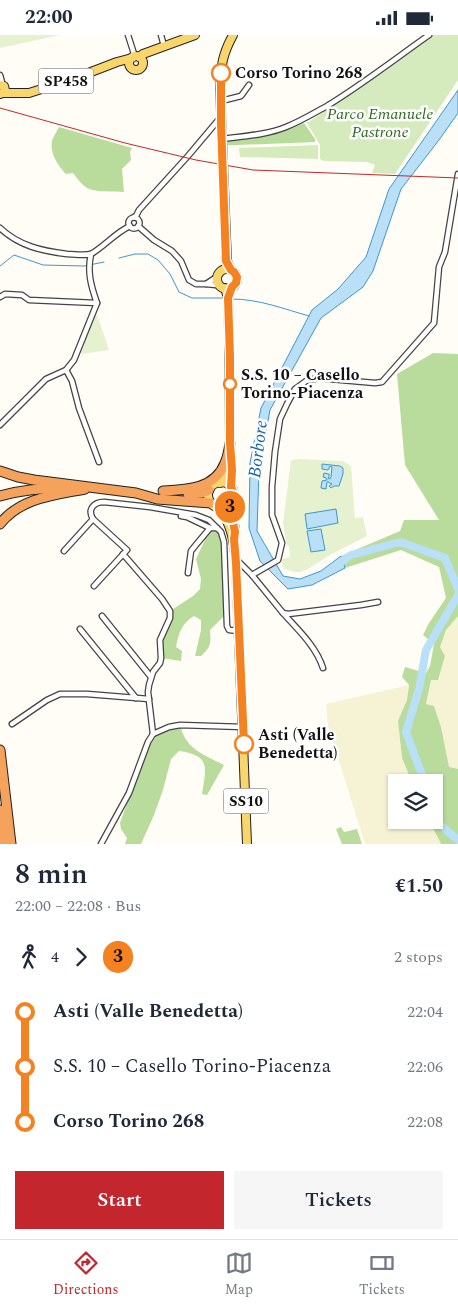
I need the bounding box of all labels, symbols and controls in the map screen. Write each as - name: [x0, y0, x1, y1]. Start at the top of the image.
- text: 22:00: [25, 3, 73, 32]
- place label: Corso Torino 268: [235, 61, 362, 85]
- marker: Corso Torino 268: [211, 63, 231, 83]
- road number: SP458: [38, 69, 94, 93]
- park label: Parco Emanuele Pastrone: [327, 102, 433, 144]
- place label: S.S. 10 – Casello Torino-Piacenza: [241, 363, 364, 405]
- marker: S.S. 10 – Casello Torino-Piacenza: [223, 377, 237, 391]
- water label: Borbore: [241, 418, 275, 480]
- line badge: 3: [214, 491, 246, 523]
- text: 3: [225, 493, 235, 520]
- place label: Asti (Valle Benedetta): [258, 723, 337, 765]
- marker: Asti (Valle Benedetta): [234, 734, 254, 754]
- map controls: [388, 774, 443, 829]
- button: layers: [388, 774, 443, 829]
- road number: SS10: [224, 789, 268, 813]
- text: 8 min: [15, 853, 88, 896]
- text: €1.50: [395, 872, 443, 901]
- text: 22:00 – 22:08 · Bus: [15, 894, 141, 918]
- icon: walk: [15, 943, 43, 971]
- icon: forward: [67, 943, 95, 971]
- text: 3: [113, 943, 123, 970]
- text: 4: [51, 945, 59, 969]
- text: 2 stops: [394, 945, 443, 969]
- text: Asti (Valle Benedetta): [53, 997, 243, 1026]
- text: 22:04: [407, 1000, 443, 1024]
- text: S.S. 10 – Casello Torino-Piacenza: [53, 1052, 331, 1081]
- text: 22:06: [407, 1055, 443, 1079]
- text: Corso Torino 268: [53, 1107, 204, 1136]
- text: 22:08: [407, 1110, 443, 1134]
- button: Start: [15, 1171, 224, 1229]
- button: Tickets: [234, 1171, 443, 1229]
- tab: Directions: [53, 1249, 118, 1300]
- tab: Map: [225, 1249, 253, 1300]
- tab: Tickets: [359, 1249, 405, 1300]

